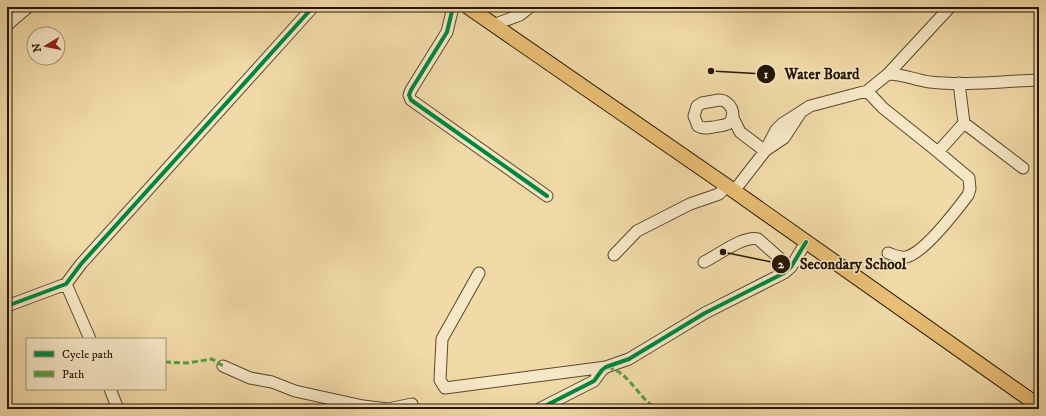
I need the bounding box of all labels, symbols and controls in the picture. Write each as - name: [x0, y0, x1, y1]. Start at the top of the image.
- north arrow: [26, 26, 66, 66]
- text: N: [29, 42, 45, 53]
- callout: Water Board: [756, 60, 867, 87]
- text: Water Board: [783, 65, 860, 84]
- text: 1: [764, 67, 769, 82]
- callout: Secondary School: [771, 250, 914, 277]
- text: Secondary School: [800, 255, 907, 274]
- text: 2: [778, 257, 785, 272]
- legend: [26, 338, 166, 390]
- text: Cycle path: [62, 347, 114, 362]
- text: Path: [62, 367, 85, 382]

